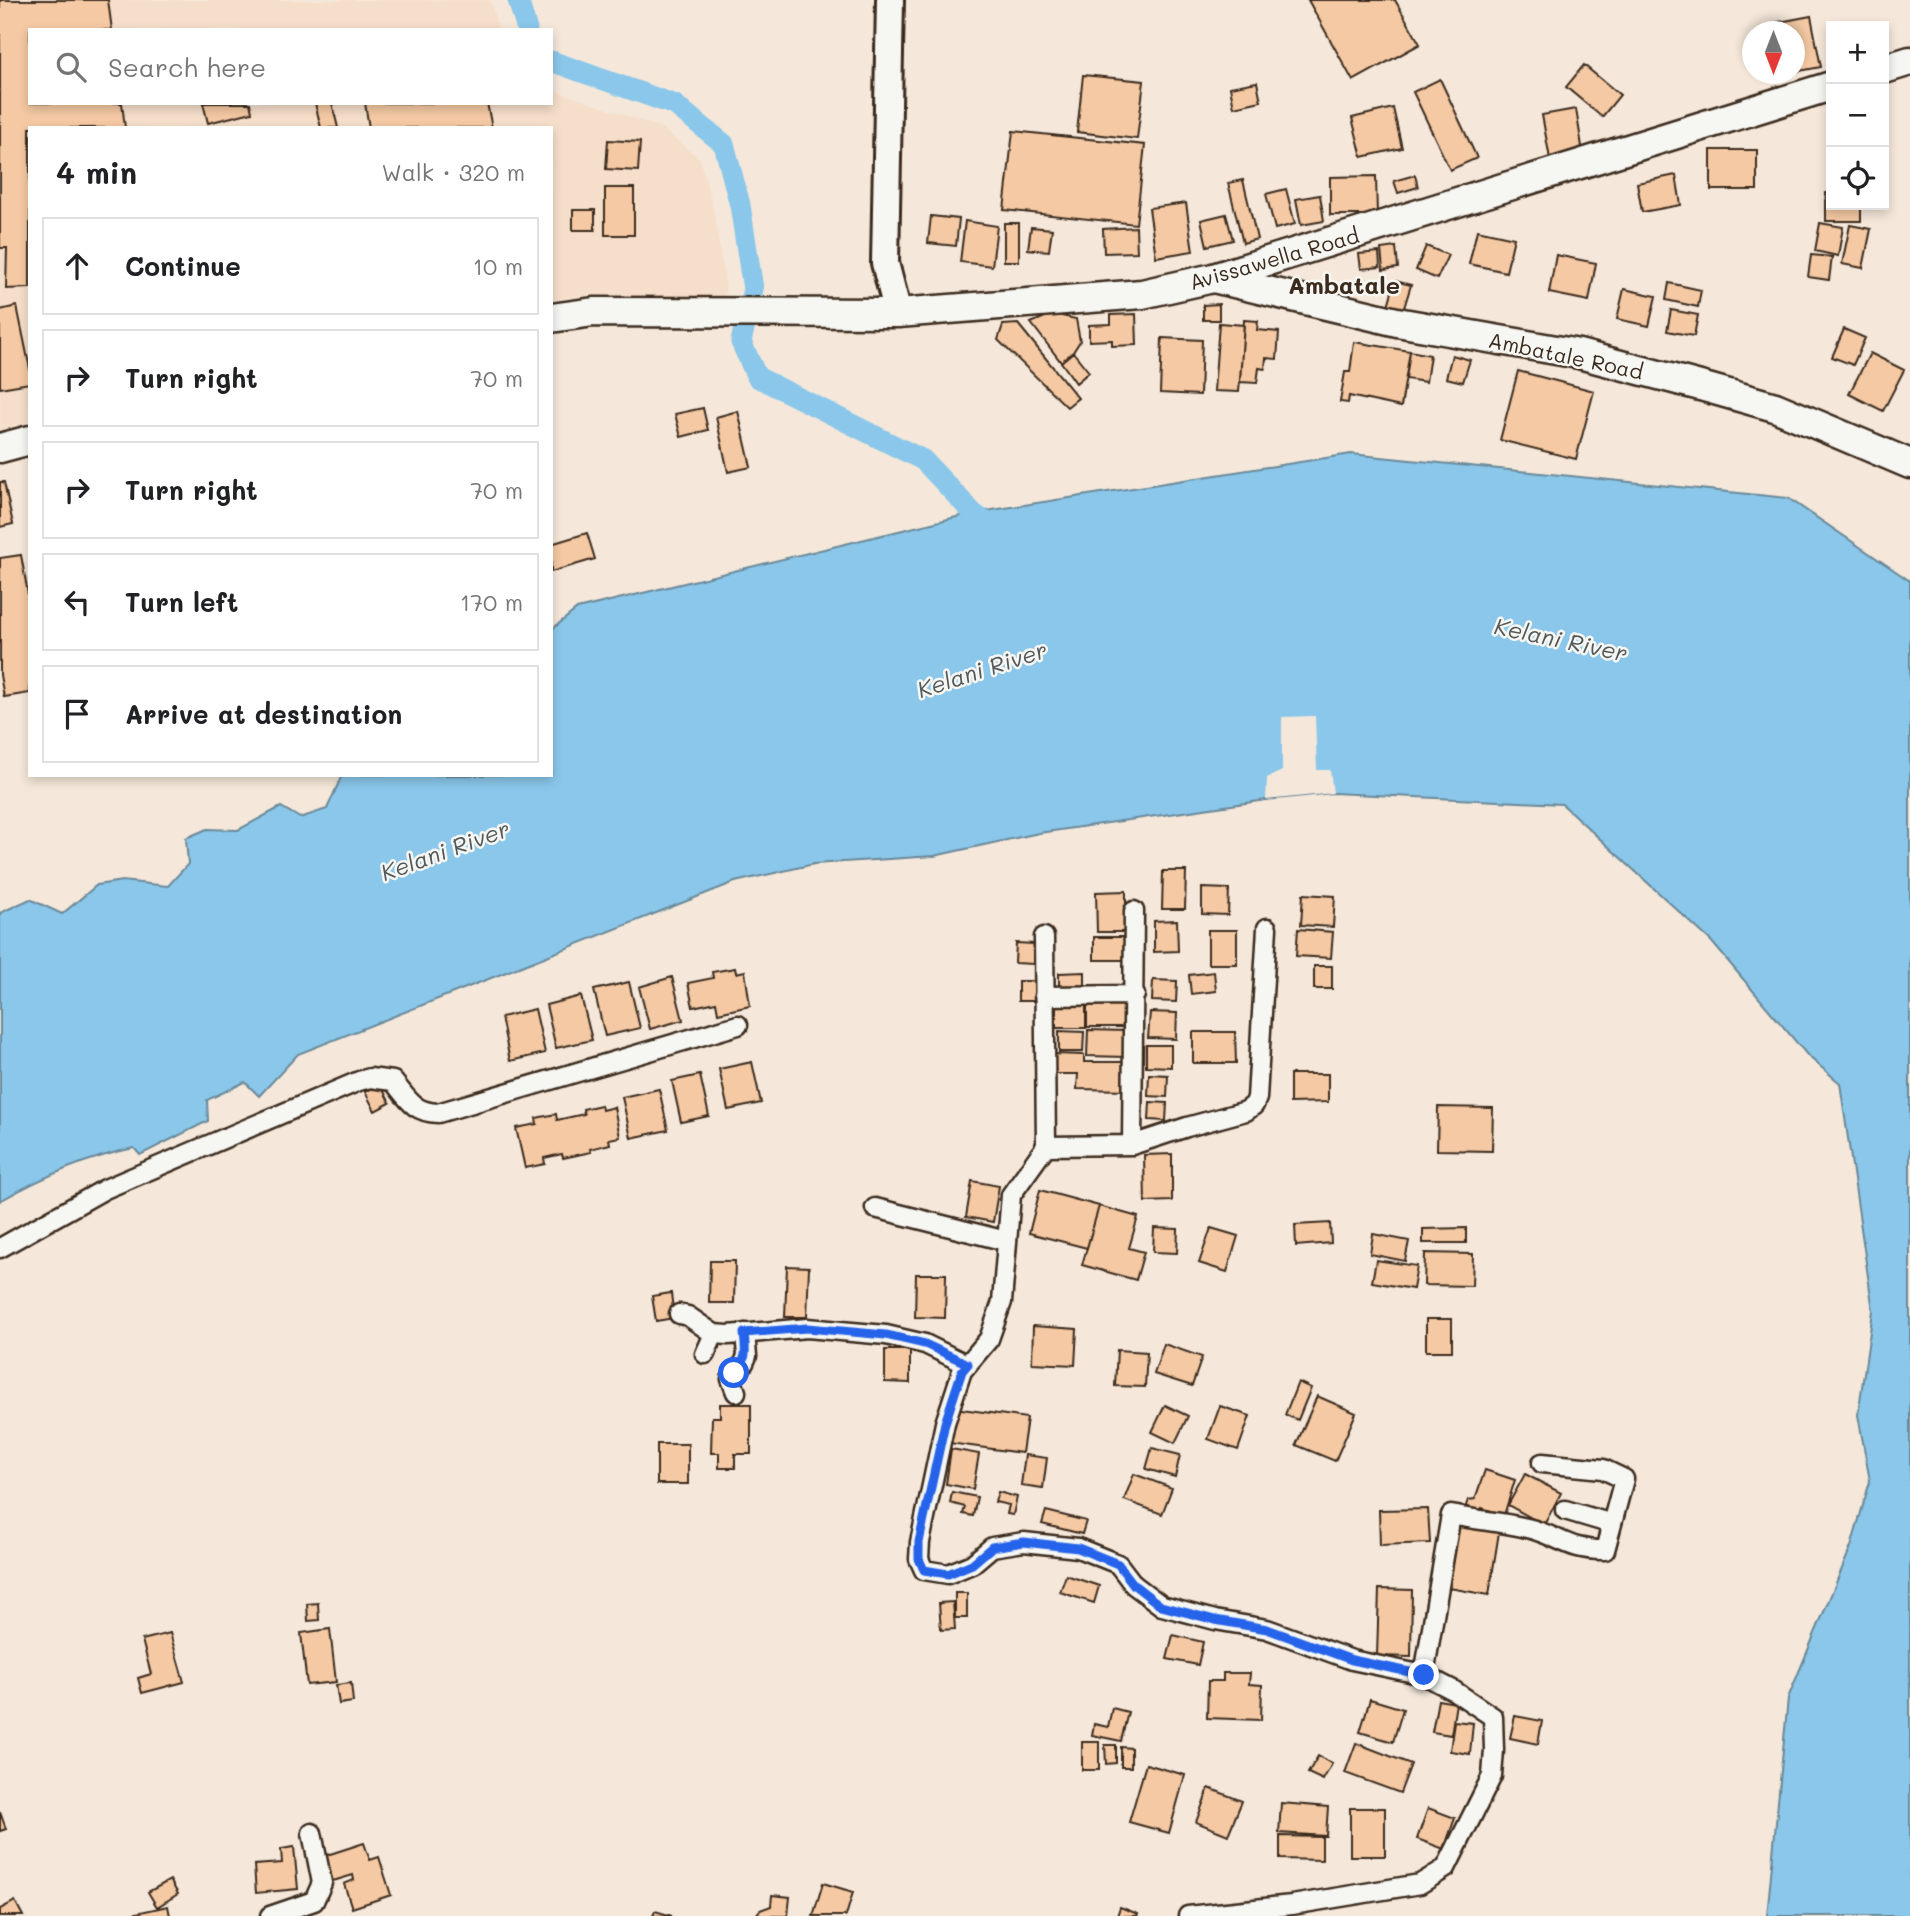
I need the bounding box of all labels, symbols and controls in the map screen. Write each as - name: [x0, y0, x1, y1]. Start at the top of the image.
- north arrow: [1742, 21, 1805, 84]
- map controls: [1826, 21, 1889, 210]
- button: +: [1826, 21, 1889, 84]
- search box: [28, 28, 553, 105]
- icon: search: [52, 48, 90, 86]
- text: Search here: [108, 50, 266, 84]
- button: −: [1826, 84, 1889, 147]
- button: locate: [1826, 147, 1889, 210]
- text: 4 min: [56, 152, 137, 192]
- text: Walk · 320 m: [382, 157, 525, 187]
- street label: Avissawella Road: [1186, 221, 1362, 295]
- icon: ahead: [58, 247, 96, 285]
- text: Continue: [125, 249, 241, 283]
- text: 10 m: [473, 251, 523, 281]
- district label: Ambatale: [1288, 269, 1400, 300]
- street label: Ambatale Road: [1486, 325, 1646, 385]
- icon: right: [58, 359, 96, 397]
- text: Turn right: [125, 361, 258, 395]
- text: 70 m: [470, 363, 523, 393]
- icon: right: [58, 471, 96, 509]
- text: Turn right: [125, 473, 258, 507]
- text: 70 m: [470, 475, 523, 505]
- icon: left: [58, 583, 96, 621]
- text: Turn left: [125, 585, 238, 619]
- text: 170 m: [460, 587, 523, 617]
- water label: Kelani River: [1492, 610, 1630, 668]
- water label: Kelani River: [913, 634, 1051, 704]
- icon: arrive: [58, 695, 96, 733]
- text: Arrive at destination: [125, 697, 402, 731]
- water label: Kelani River: [376, 813, 514, 887]
- route start: [718, 1357, 749, 1388]
- route end: [1408, 1659, 1439, 1690]

